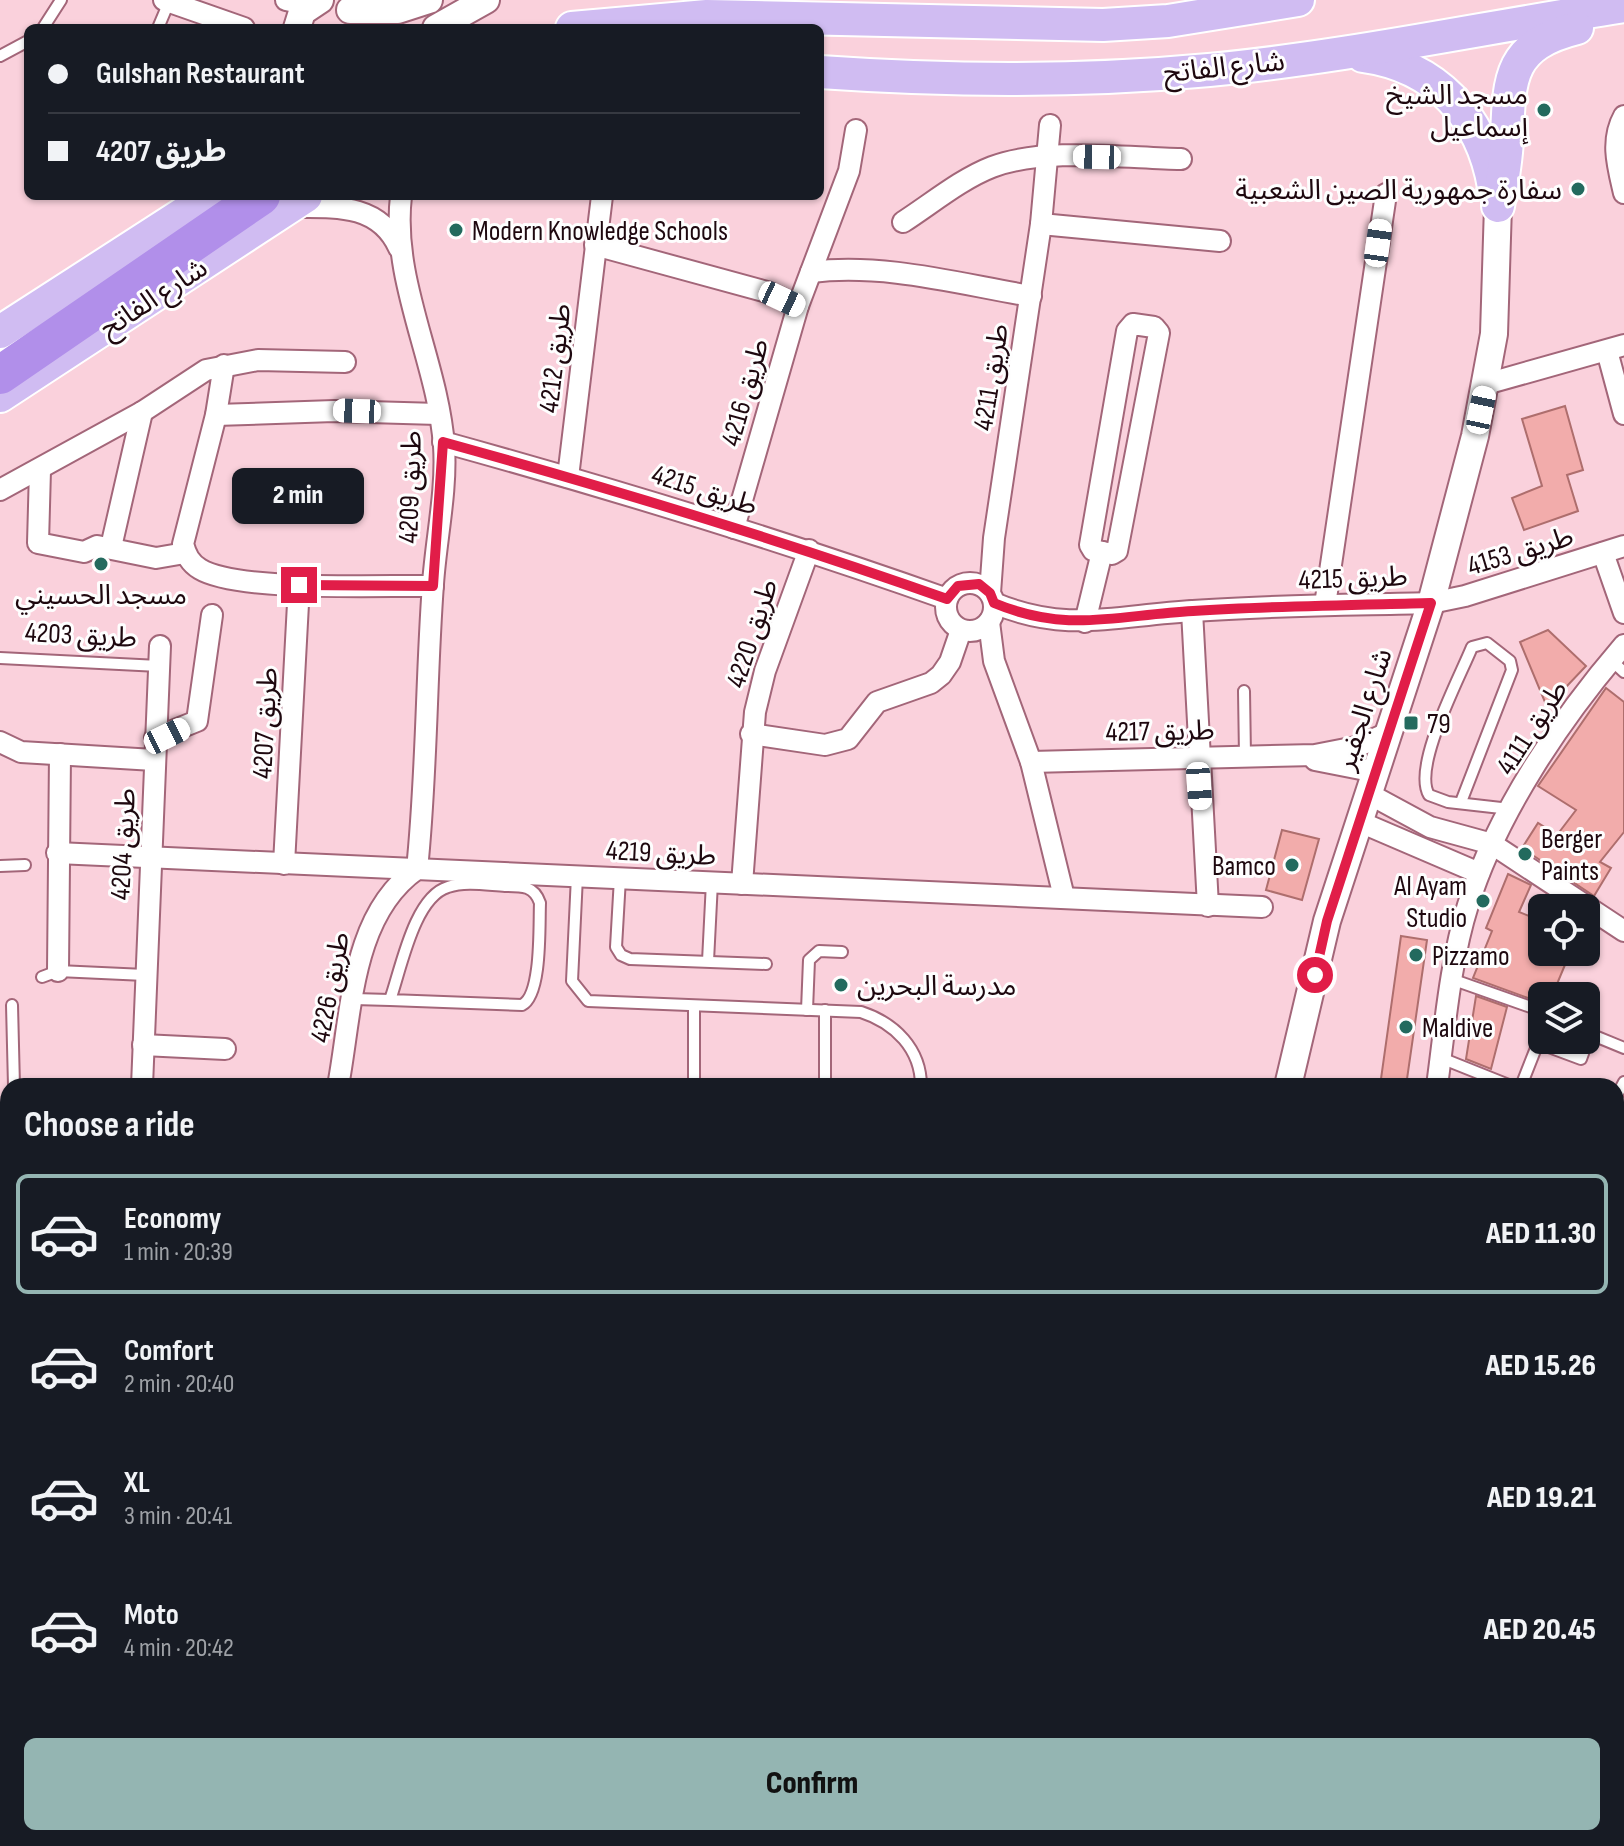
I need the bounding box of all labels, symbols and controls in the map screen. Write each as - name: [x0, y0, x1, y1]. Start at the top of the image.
- street label: شارع الفاتح: [1162, 45, 1287, 93]
- text: Gulshan Restaurant: [96, 56, 305, 92]
- place label: مسجد الشيخ إسماعيل: [1386, 79, 1529, 145]
- marker: مسجد الشيخ إسماعيل: [1535, 101, 1553, 119]
- text: طريق 4207: [96, 134, 226, 170]
- car: [1073, 145, 1121, 169]
- place label: سفارة جمهورية الصين الشعبية: [1235, 174, 1562, 207]
- marker: سفارة جمهورية الصين الشعبية: [1569, 180, 1587, 198]
- place label: Modern Knowledge Schools: [472, 215, 728, 248]
- car: [1363, 218, 1393, 268]
- marker: Modern Knowledge Schools: [447, 221, 465, 239]
- street label: شارع الفاتح: [94, 251, 215, 348]
- car: [755, 278, 809, 320]
- street label: طريق 4212: [532, 302, 579, 415]
- street label: طريق 4211: [967, 321, 1016, 433]
- street label: طريق 4216: [714, 335, 776, 450]
- car: [1464, 384, 1498, 436]
- car: [333, 398, 381, 424]
- street label: طريق 4209: [392, 430, 429, 544]
- street label: طريق 4215: [648, 458, 762, 523]
- callout: 2 min: [233, 469, 365, 525]
- text: 2 min: [273, 480, 323, 511]
- street label: طريق 4153: [1463, 520, 1577, 583]
- marker: مسجد الحسيني: [92, 555, 110, 573]
- street label: طريق 4215: [1298, 560, 1408, 597]
- route end: [281, 567, 317, 603]
- street label: طريق 4220: [719, 575, 785, 692]
- place label: مسجد الحسيني: [15, 579, 187, 615]
- street label: طريق 4203: [24, 616, 138, 655]
- street label: شارع الجفير: [1329, 644, 1402, 776]
- street label: طريق 4207: [246, 666, 285, 780]
- street label: طريق 4111: [1490, 674, 1575, 781]
- place label: 79: [1427, 708, 1451, 741]
- street label: طريق 4217: [1105, 714, 1215, 749]
- marker: 79: [1402, 714, 1420, 732]
- car: [140, 715, 194, 757]
- car: [1185, 761, 1213, 811]
- street label: طريق 4204: [104, 787, 143, 901]
- place label: Berger Paints: [1541, 823, 1602, 888]
- street label: طريق 4219: [605, 834, 717, 873]
- marker: Berger Paints: [1516, 845, 1534, 863]
- place label: Bamco: [1212, 850, 1276, 883]
- marker: Bamco: [1283, 856, 1301, 874]
- place label: Al Ayam Studio: [1393, 870, 1467, 935]
- marker: Al Ayam Studio: [1474, 892, 1492, 910]
- map controls: [1528, 894, 1600, 1054]
- button: locate: [1528, 894, 1600, 966]
- street label: طريق 4226: [304, 929, 357, 1045]
- place label: Pizzamo: [1432, 940, 1510, 973]
- marker: Pizzamo: [1407, 946, 1425, 964]
- route start: [1297, 957, 1333, 993]
- place label: مدرسة البحرين: [857, 970, 1017, 1003]
- marker: مدرسة البحرين: [832, 976, 850, 994]
- button: layers: [1528, 982, 1600, 1054]
- place label: Maldive: [1422, 1012, 1493, 1045]
- marker: Maldive: [1397, 1018, 1415, 1036]
- text: Choose a ride: [24, 1104, 195, 1147]
- icon: car: [28, 1198, 100, 1270]
- text: Economy: [124, 1201, 221, 1237]
- text: AED 11.30: [1486, 1216, 1596, 1252]
- text: 1 min · 20:39: [124, 1237, 233, 1268]
- icon: car: [28, 1330, 100, 1402]
- text: Comfort: [124, 1333, 214, 1369]
- text: AED 15.26: [1485, 1348, 1596, 1384]
- text: 2 min · 20:40: [124, 1369, 234, 1400]
- icon: car: [28, 1462, 100, 1534]
- text: XL: [124, 1465, 150, 1501]
- text: AED 19.21: [1487, 1480, 1596, 1516]
- text: 3 min · 20:41: [124, 1501, 232, 1532]
- icon: car: [28, 1594, 100, 1666]
- text: Moto: [124, 1597, 179, 1633]
- text: AED 20.45: [1484, 1612, 1596, 1648]
- text: 4 min · 20:42: [124, 1633, 234, 1664]
- button: Confirm: [24, 1738, 1600, 1830]

